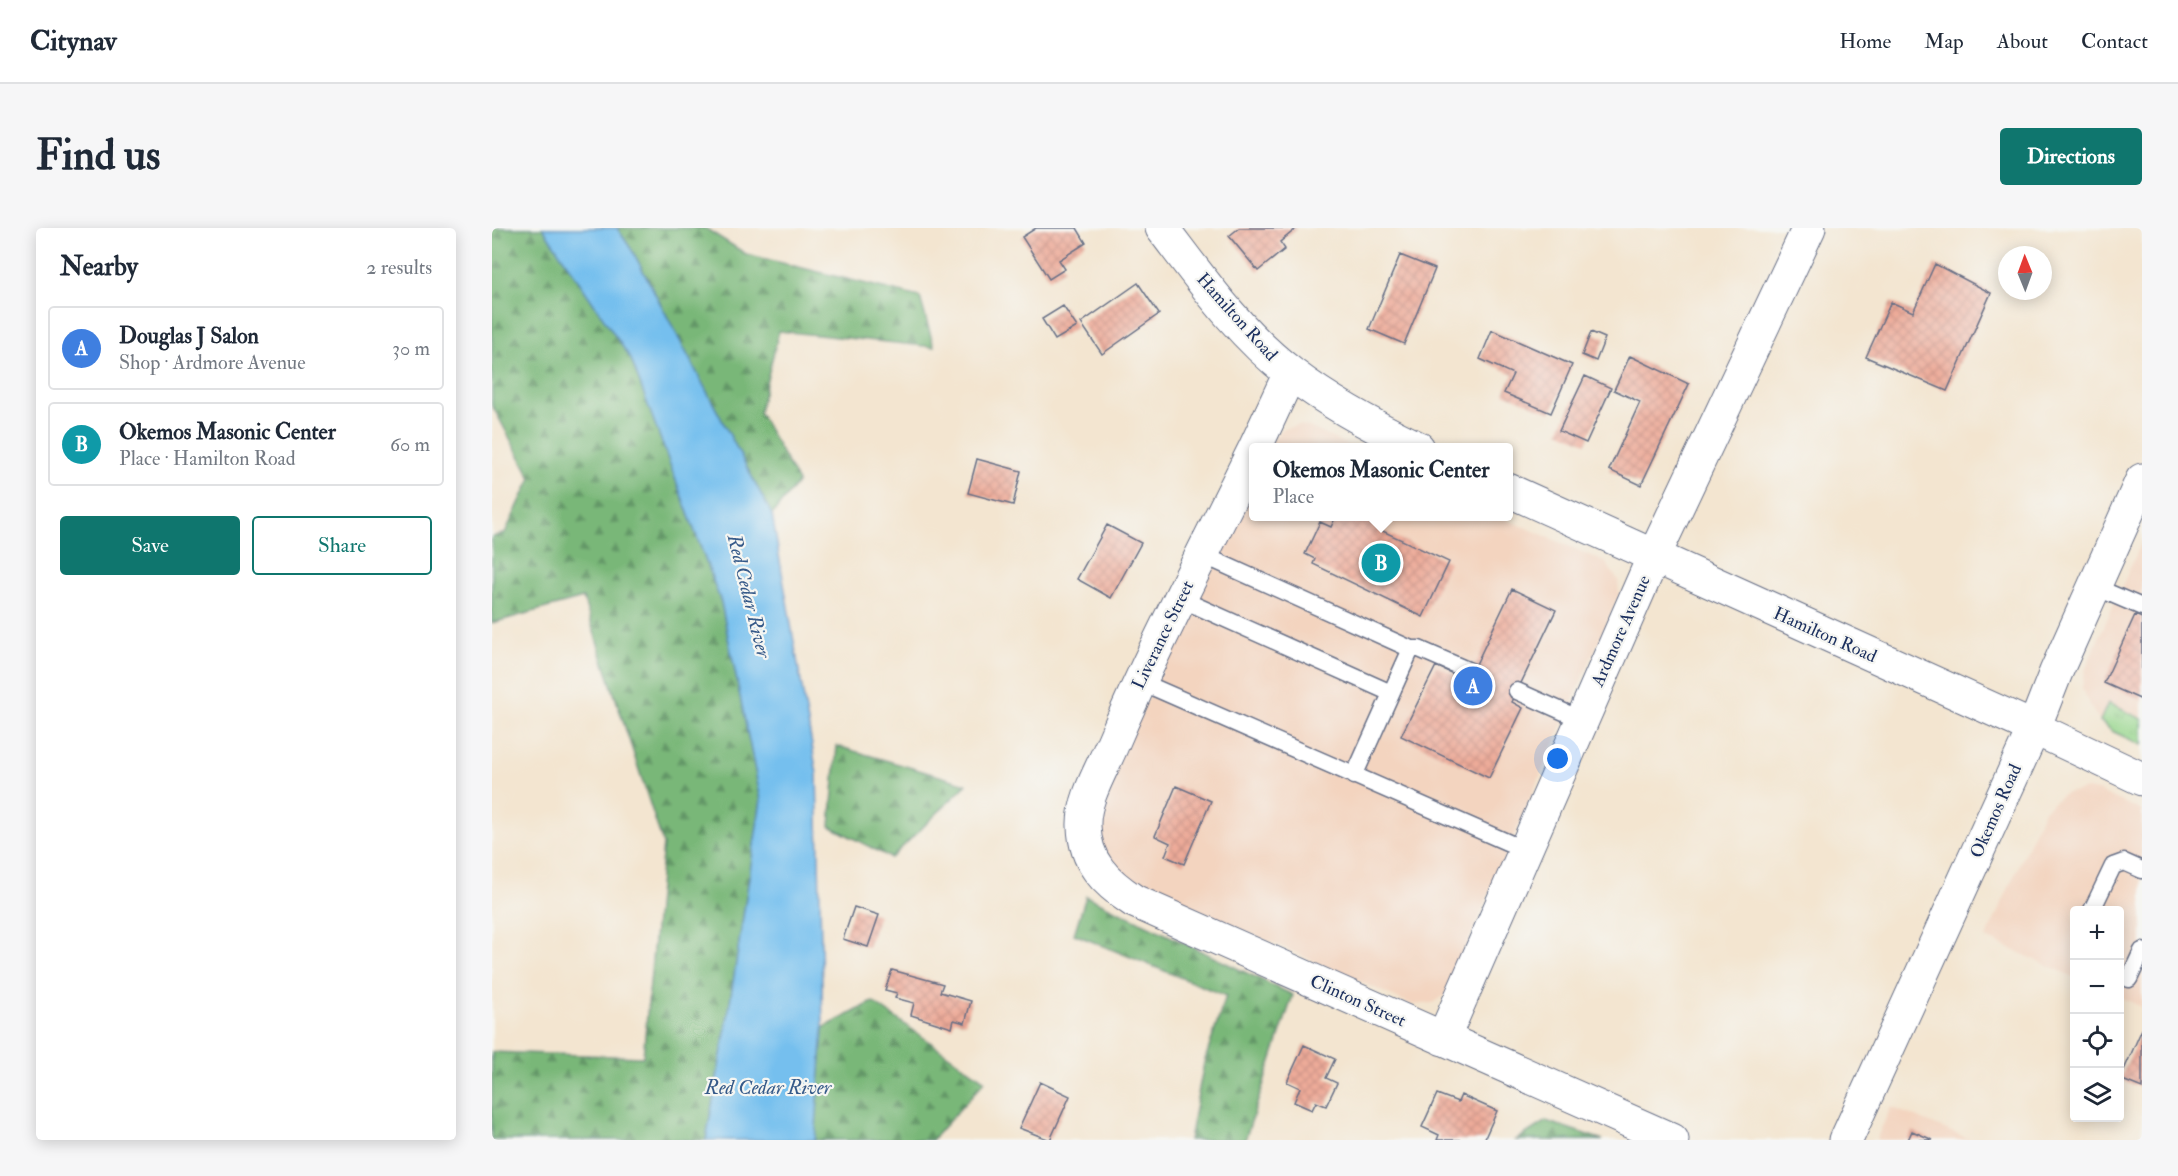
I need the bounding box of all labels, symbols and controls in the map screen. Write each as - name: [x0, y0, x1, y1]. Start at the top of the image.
- text: Citynav: [30, 24, 117, 59]
- text: Home: [1839, 28, 1891, 55]
- text: Map: [1924, 28, 1964, 55]
- text: About: [1997, 28, 2048, 55]
- text: Contact: [2081, 28, 2148, 55]
- button: Directions: [2000, 128, 2142, 185]
- text: Find us: [36, 130, 160, 182]
- north arrow: [1998, 246, 2052, 300]
- text: Nearby: [60, 251, 138, 283]
- text: 2 results: [366, 255, 432, 280]
- street label: Hamilton Road: [1191, 268, 1283, 366]
- text: Douglas J Salon: [119, 322, 259, 350]
- text: A: [75, 336, 88, 361]
- text: 30 m: [392, 336, 430, 361]
- text: Shop · Ardmore Avenue: [119, 350, 306, 375]
- text: Okemos Masonic Center: [119, 418, 336, 446]
- text: B: [75, 432, 88, 457]
- text: 60 m: [390, 432, 430, 457]
- popup: [1249, 443, 1513, 521]
- text: Place · Hamilton Road: [119, 446, 296, 471]
- text: Okemos Masonic Center: [1273, 456, 1489, 484]
- text: Place: [1273, 484, 1314, 509]
- button: Save: [60, 516, 240, 575]
- button: Share: [252, 516, 432, 575]
- water label: Red Cedar River: [721, 531, 777, 662]
- pin: B: [1362, 540, 1400, 586]
- street label: Ardmore Avenue: [1586, 571, 1656, 691]
- street label: Liverance Street: [1127, 577, 1199, 693]
- street label: Hamilton Road: [1770, 602, 1880, 668]
- pin: A: [1454, 664, 1492, 708]
- your location: [1543, 744, 1572, 773]
- street label: Okemos Road: [1965, 760, 2027, 862]
- map controls: [2070, 906, 2124, 1122]
- button: +: [2070, 906, 2124, 960]
- button: −: [2070, 960, 2124, 1014]
- street label: Clinton Street: [1306, 970, 1410, 1032]
- button: locate: [2070, 1014, 2124, 1068]
- button: layers: [2070, 1068, 2124, 1122]
- water label: Red Cedar River: [704, 1075, 833, 1100]

